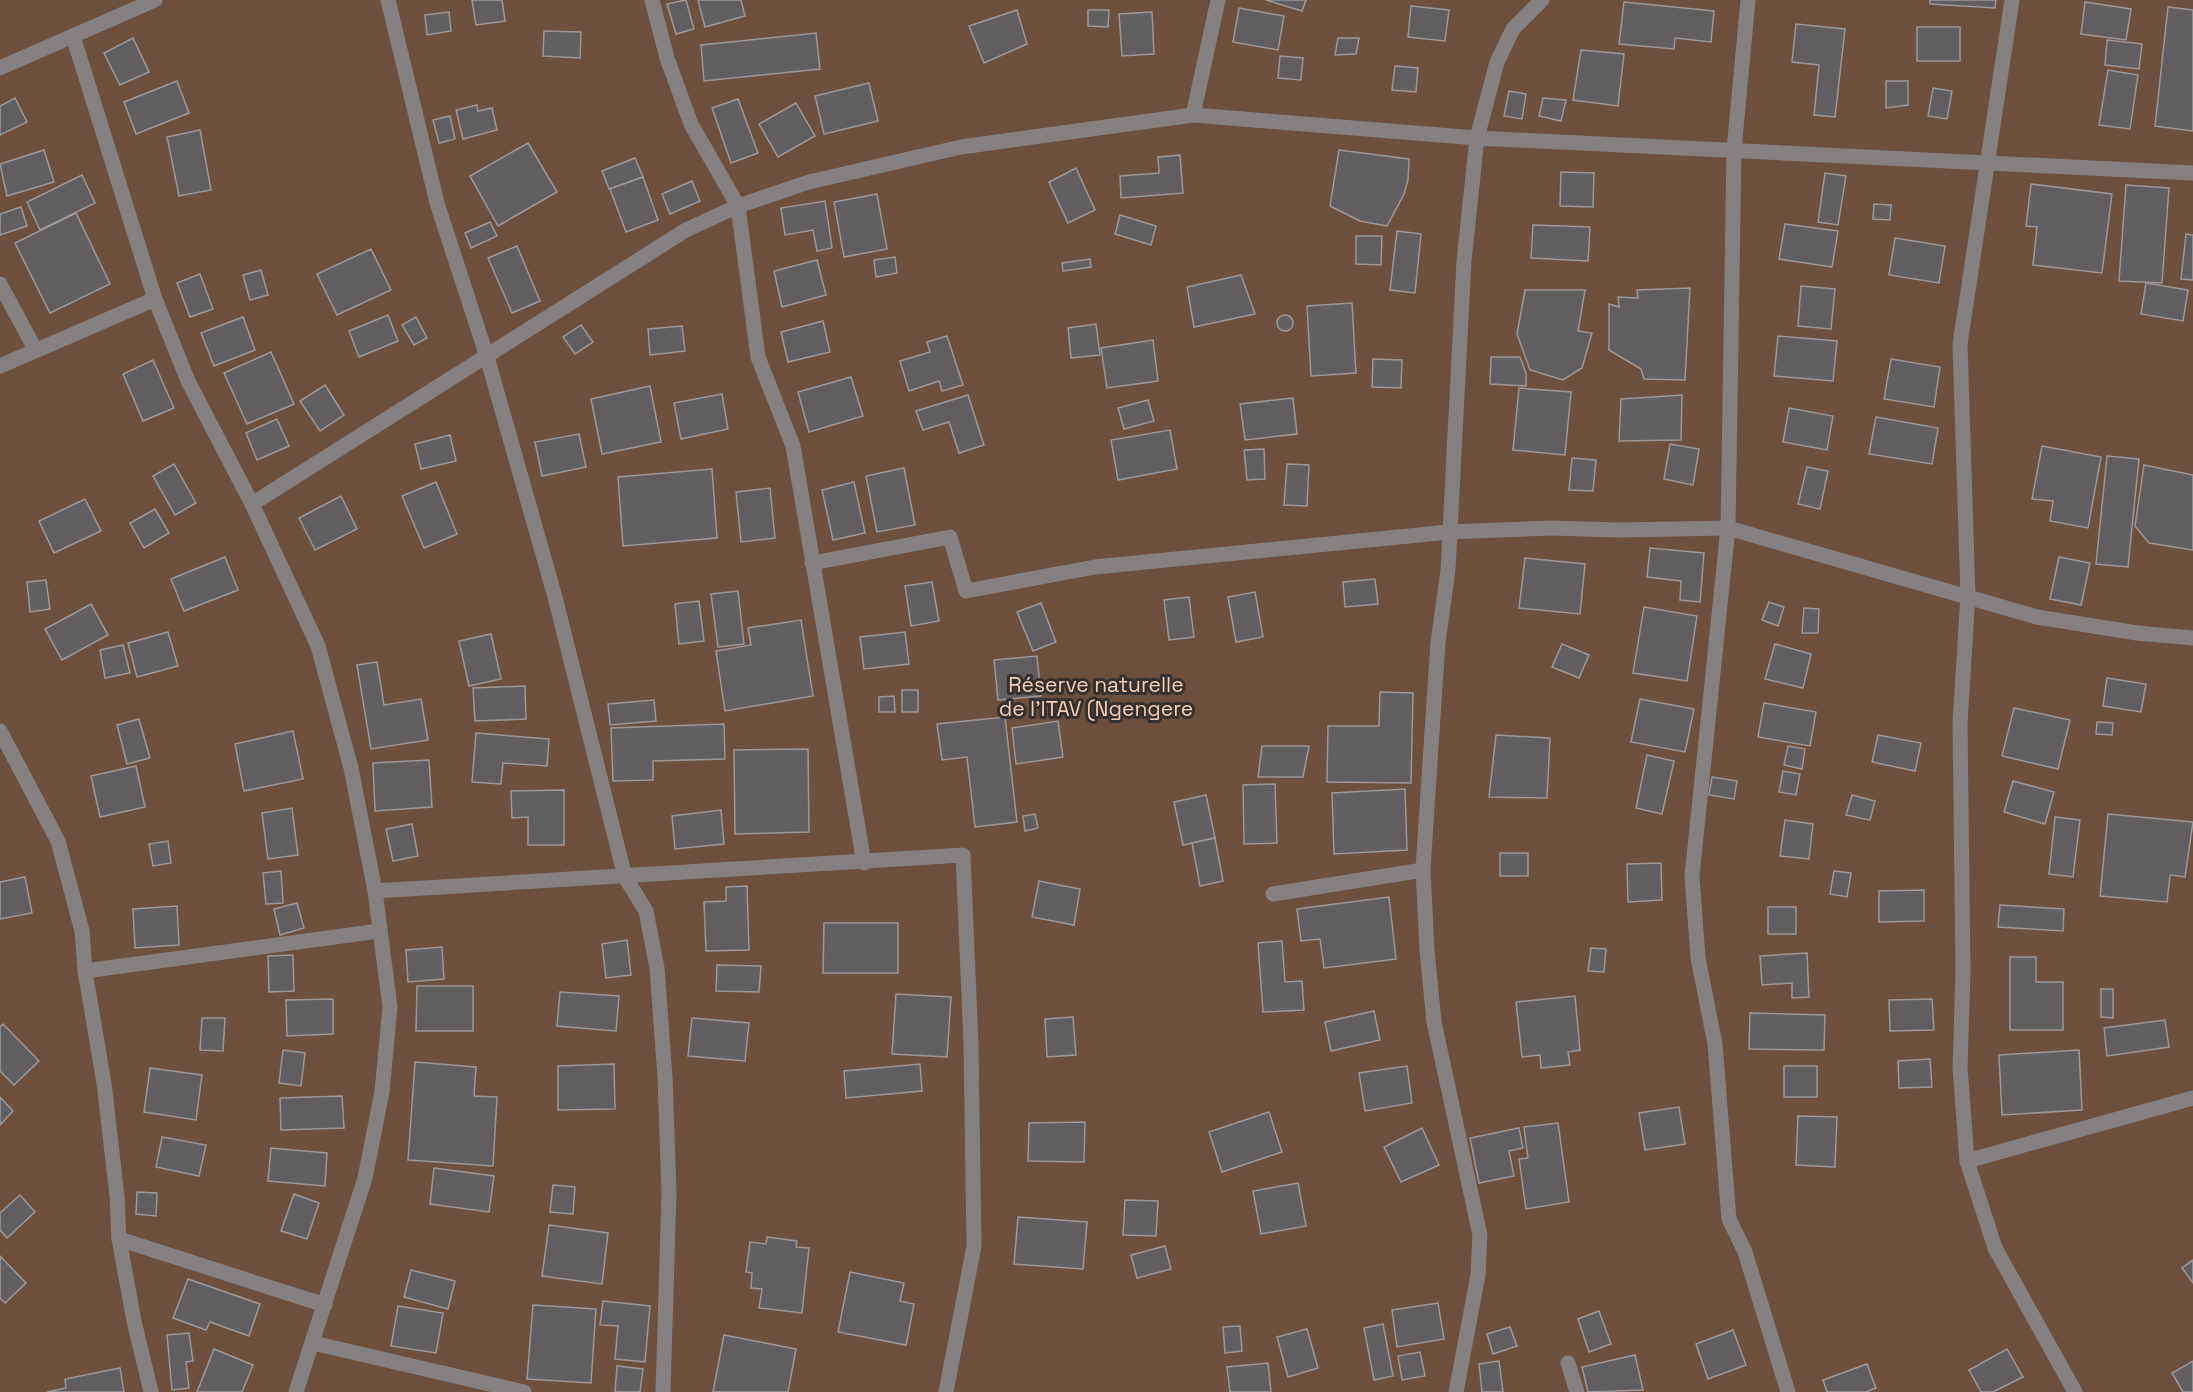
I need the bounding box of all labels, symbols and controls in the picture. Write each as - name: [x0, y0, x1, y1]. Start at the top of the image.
- park label: Réserve naturelle de l'ITAV (Ngengere: [999, 671, 1193, 722]

